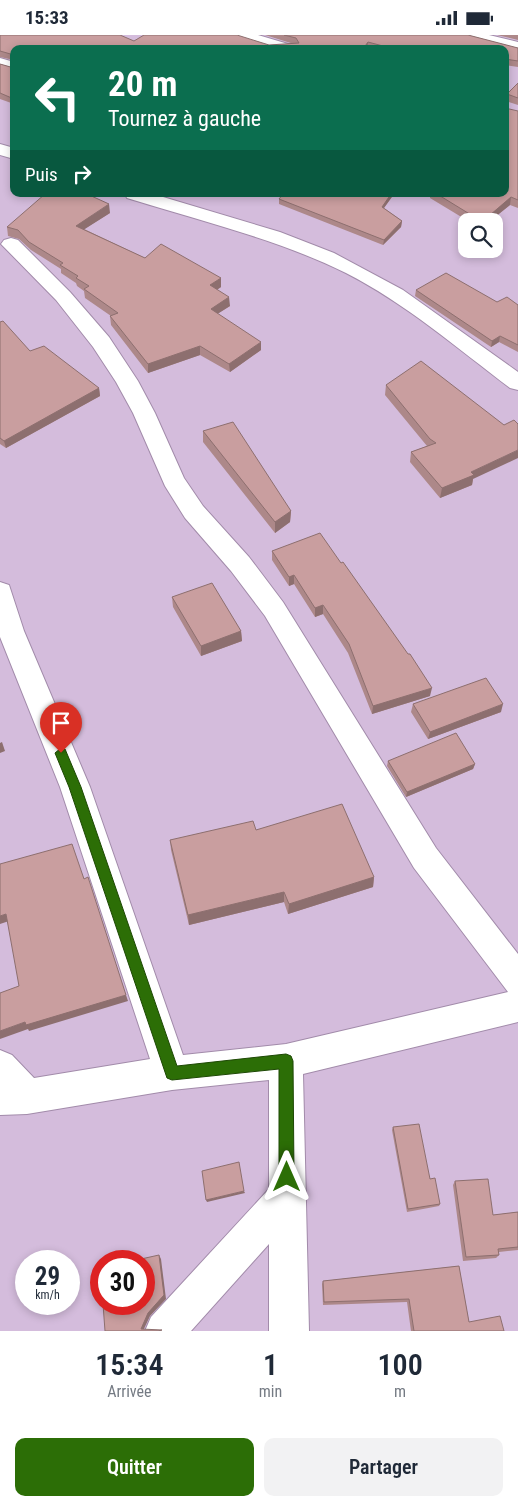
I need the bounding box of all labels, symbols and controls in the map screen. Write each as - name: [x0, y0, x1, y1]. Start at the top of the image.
- text: 15:33: [25, 6, 69, 29]
- text: 20 m: [108, 64, 177, 105]
- icon: left: [25, 65, 90, 130]
- text: Tournez à gauche: [108, 106, 261, 131]
- icon: right: [68, 160, 96, 188]
- text: Puis: [25, 163, 58, 186]
- map controls: [458, 213, 503, 258]
- button: search: [458, 213, 503, 258]
- pin: [40, 702, 82, 753]
- icon: arrive: [47, 709, 75, 737]
- position arrow: [260, 1150, 312, 1202]
- speed limit sign: 30: [90, 1250, 155, 1315]
- text: 29: [35, 1262, 60, 1291]
- text: km/h: [35, 1288, 60, 1302]
- text: 15:34: [95, 1347, 164, 1382]
- text: 1: [263, 1347, 278, 1382]
- text: 100: [377, 1347, 423, 1382]
- text: Arrivée: [107, 1382, 152, 1401]
- text: min: [259, 1382, 282, 1401]
- text: m: [394, 1382, 406, 1401]
- button: Quitter: [15, 1438, 254, 1496]
- button: Partager: [264, 1438, 503, 1496]

